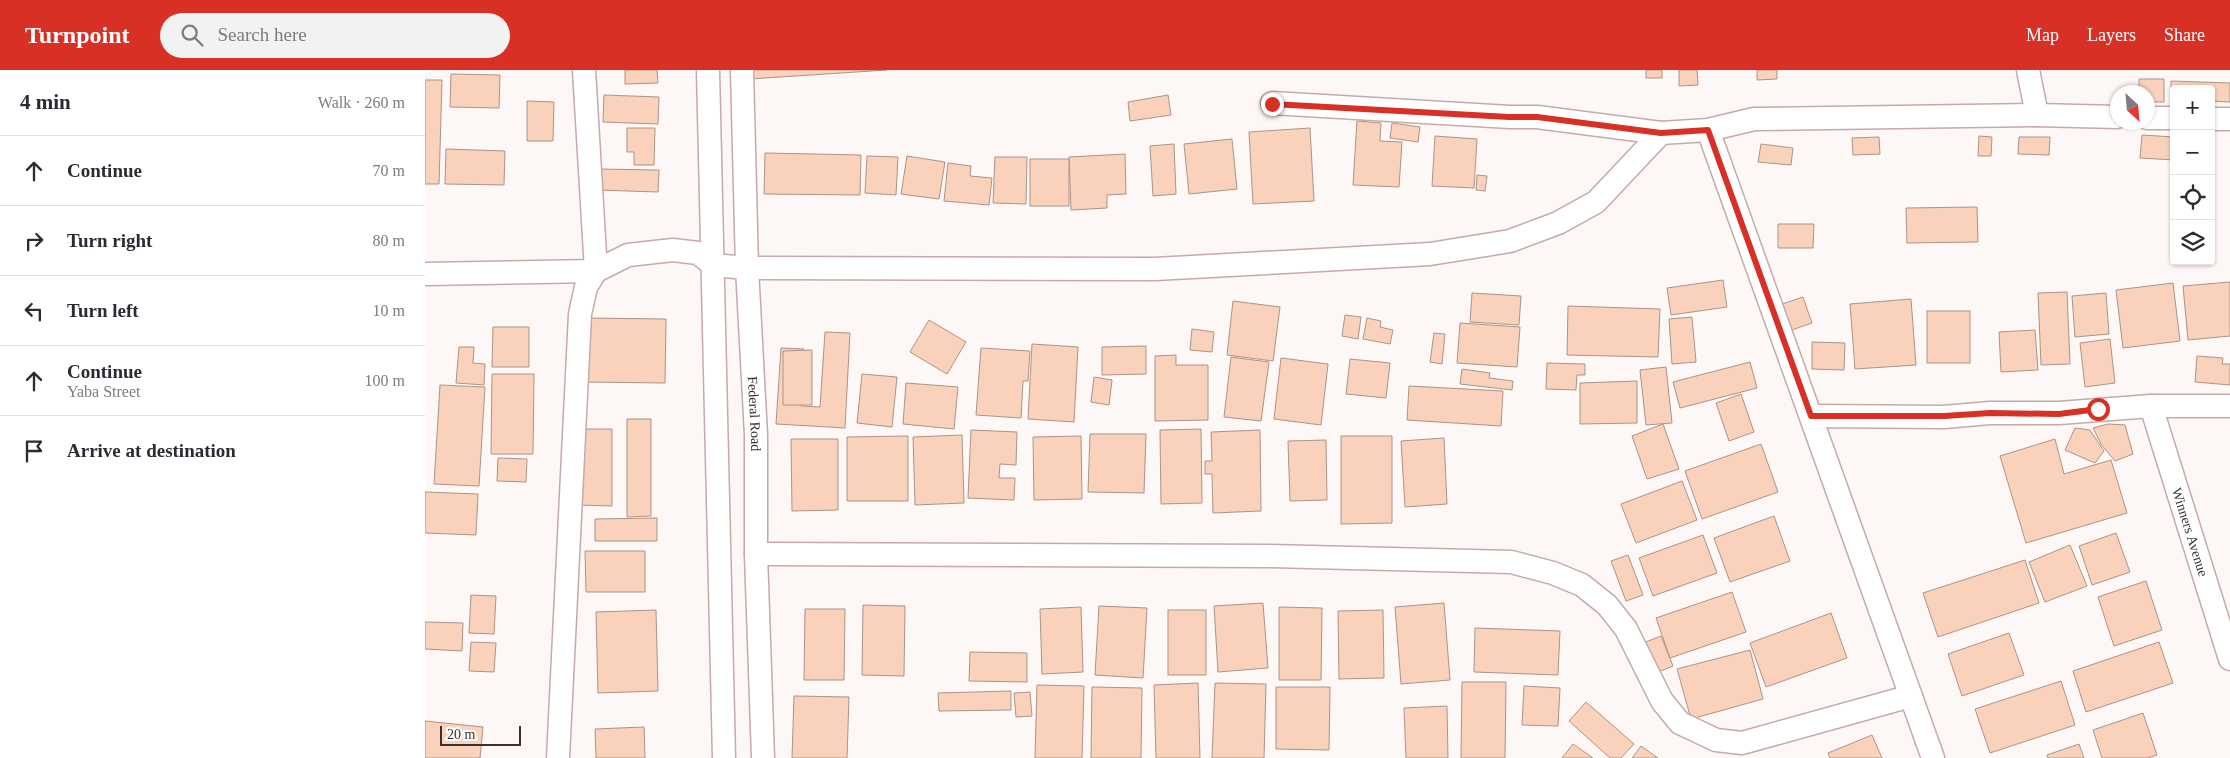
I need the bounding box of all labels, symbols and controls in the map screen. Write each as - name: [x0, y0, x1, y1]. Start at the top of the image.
- search box: [160, 13, 510, 58]
- icon: search: [178, 21, 206, 49]
- text: Turnpoint: [25, 22, 130, 48]
- text: Search here: [218, 24, 307, 45]
- text: Map: [2026, 25, 2059, 45]
- text: Layers: [2087, 25, 2136, 45]
- text: Share: [2164, 25, 2205, 45]
- north arrow: [2110, 85, 2155, 130]
- map controls: [2170, 85, 2215, 265]
- button: +: [2170, 85, 2215, 130]
- text: 4 min: [20, 90, 71, 114]
- route end: [1261, 93, 1284, 116]
- text: Walk · 260 m: [318, 94, 405, 111]
- button: −: [2170, 130, 2215, 175]
- icon: ahead: [20, 157, 48, 185]
- text: Continue: [67, 160, 142, 181]
- text: 70 m: [373, 162, 405, 179]
- button: locate: [2170, 175, 2215, 220]
- button: layers: [2170, 220, 2215, 265]
- icon: right: [20, 227, 48, 255]
- text: Turn right: [67, 230, 152, 251]
- text: 80 m: [373, 232, 405, 249]
- icon: left: [20, 297, 48, 325]
- text: Turn left: [67, 300, 139, 321]
- text: 10 m: [373, 302, 405, 319]
- text: Continue: [67, 361, 142, 382]
- icon: ahead: [20, 367, 48, 395]
- text: 100 m: [365, 372, 405, 389]
- street label: Federal Road: [745, 376, 763, 451]
- text: Yaba Street: [67, 383, 140, 400]
- route start: [2087, 398, 2110, 421]
- icon: arrive: [20, 437, 48, 465]
- text: Arrive at destination: [67, 440, 236, 461]
- street label: Winners Avenue: [2169, 486, 2211, 578]
- scale bar: [440, 723, 521, 746]
- text: 20 m: [447, 727, 475, 742]

